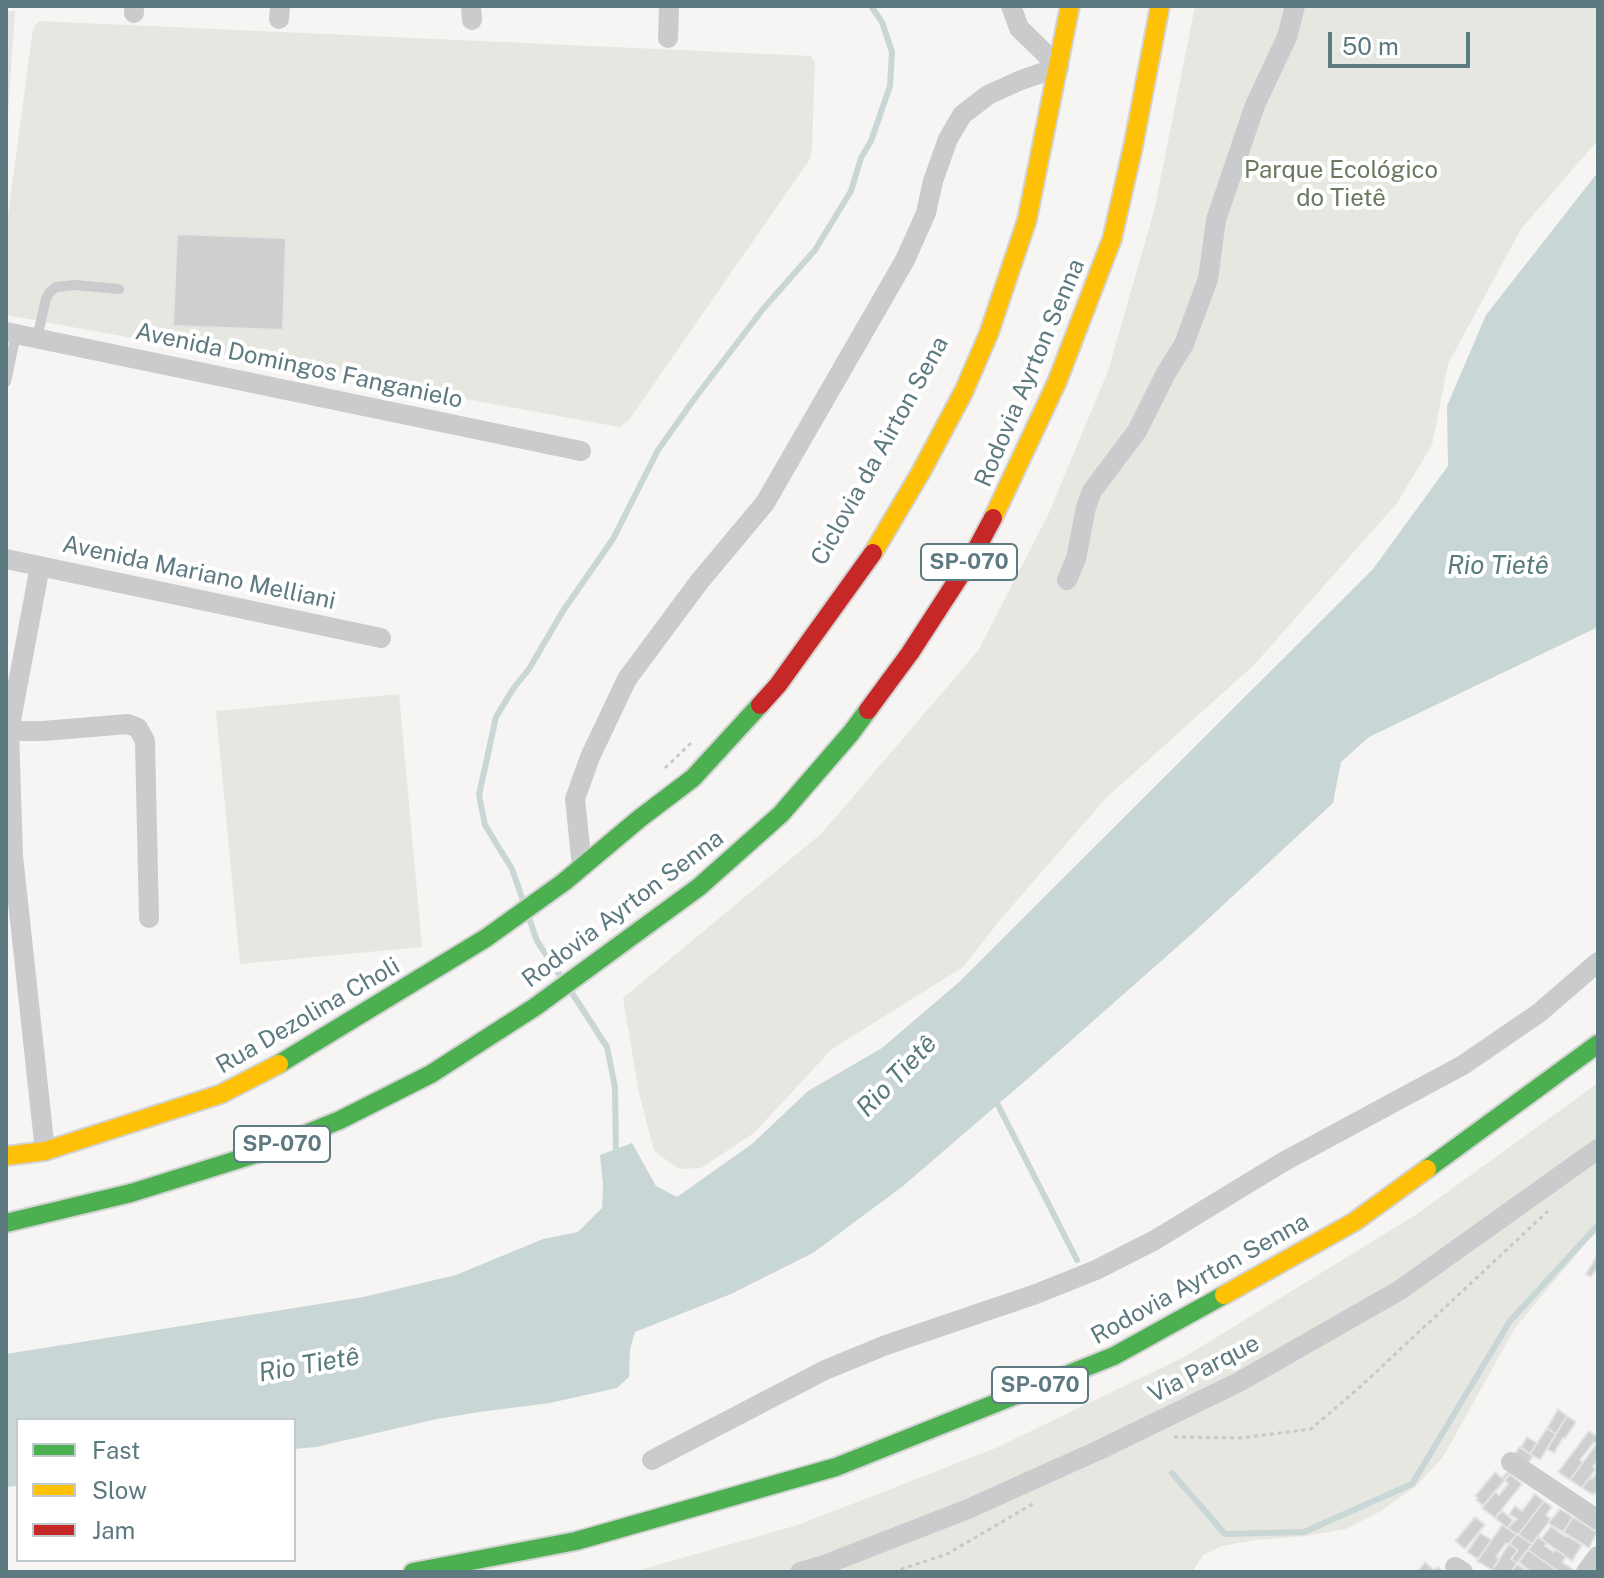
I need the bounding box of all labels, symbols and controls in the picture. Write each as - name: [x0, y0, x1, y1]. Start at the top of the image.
- scale bar: [1332, 16, 1474, 66]
- text: 50 m: [1342, 32, 1399, 60]
- park label: Parque Ecológico do Tietê: [1244, 157, 1438, 213]
- street label: Rodovia Ayrton Senna: [969, 255, 1091, 491]
- street label: Avenida Domingos Fanganielo: [133, 317, 465, 415]
- street label: Ciclovia da Airton Sena: [805, 332, 955, 570]
- street label: Avenida Mariano Melliani: [60, 530, 338, 616]
- road number: SP-070: [921, 544, 1017, 580]
- water label: Rio Tietê: [1447, 550, 1549, 582]
- street label: Rodovia Ayrton Senna: [517, 824, 729, 994]
- street label: Rua Dezolina Choli: [211, 952, 405, 1080]
- water label: Rio Tietê: [850, 1029, 944, 1123]
- road number: SP-070: [234, 1126, 330, 1162]
- street label: Rodovia Ayrton Senna: [1086, 1207, 1314, 1351]
- street label: Via Parque: [1144, 1329, 1264, 1409]
- water label: Rio Tietê: [256, 1341, 362, 1389]
- road number: SP-070: [992, 1367, 1088, 1403]
- legend: [16, 1418, 296, 1562]
- text: Fast: [92, 1436, 140, 1464]
- text: Slow: [92, 1476, 147, 1504]
- text: Jam: [92, 1516, 135, 1544]

